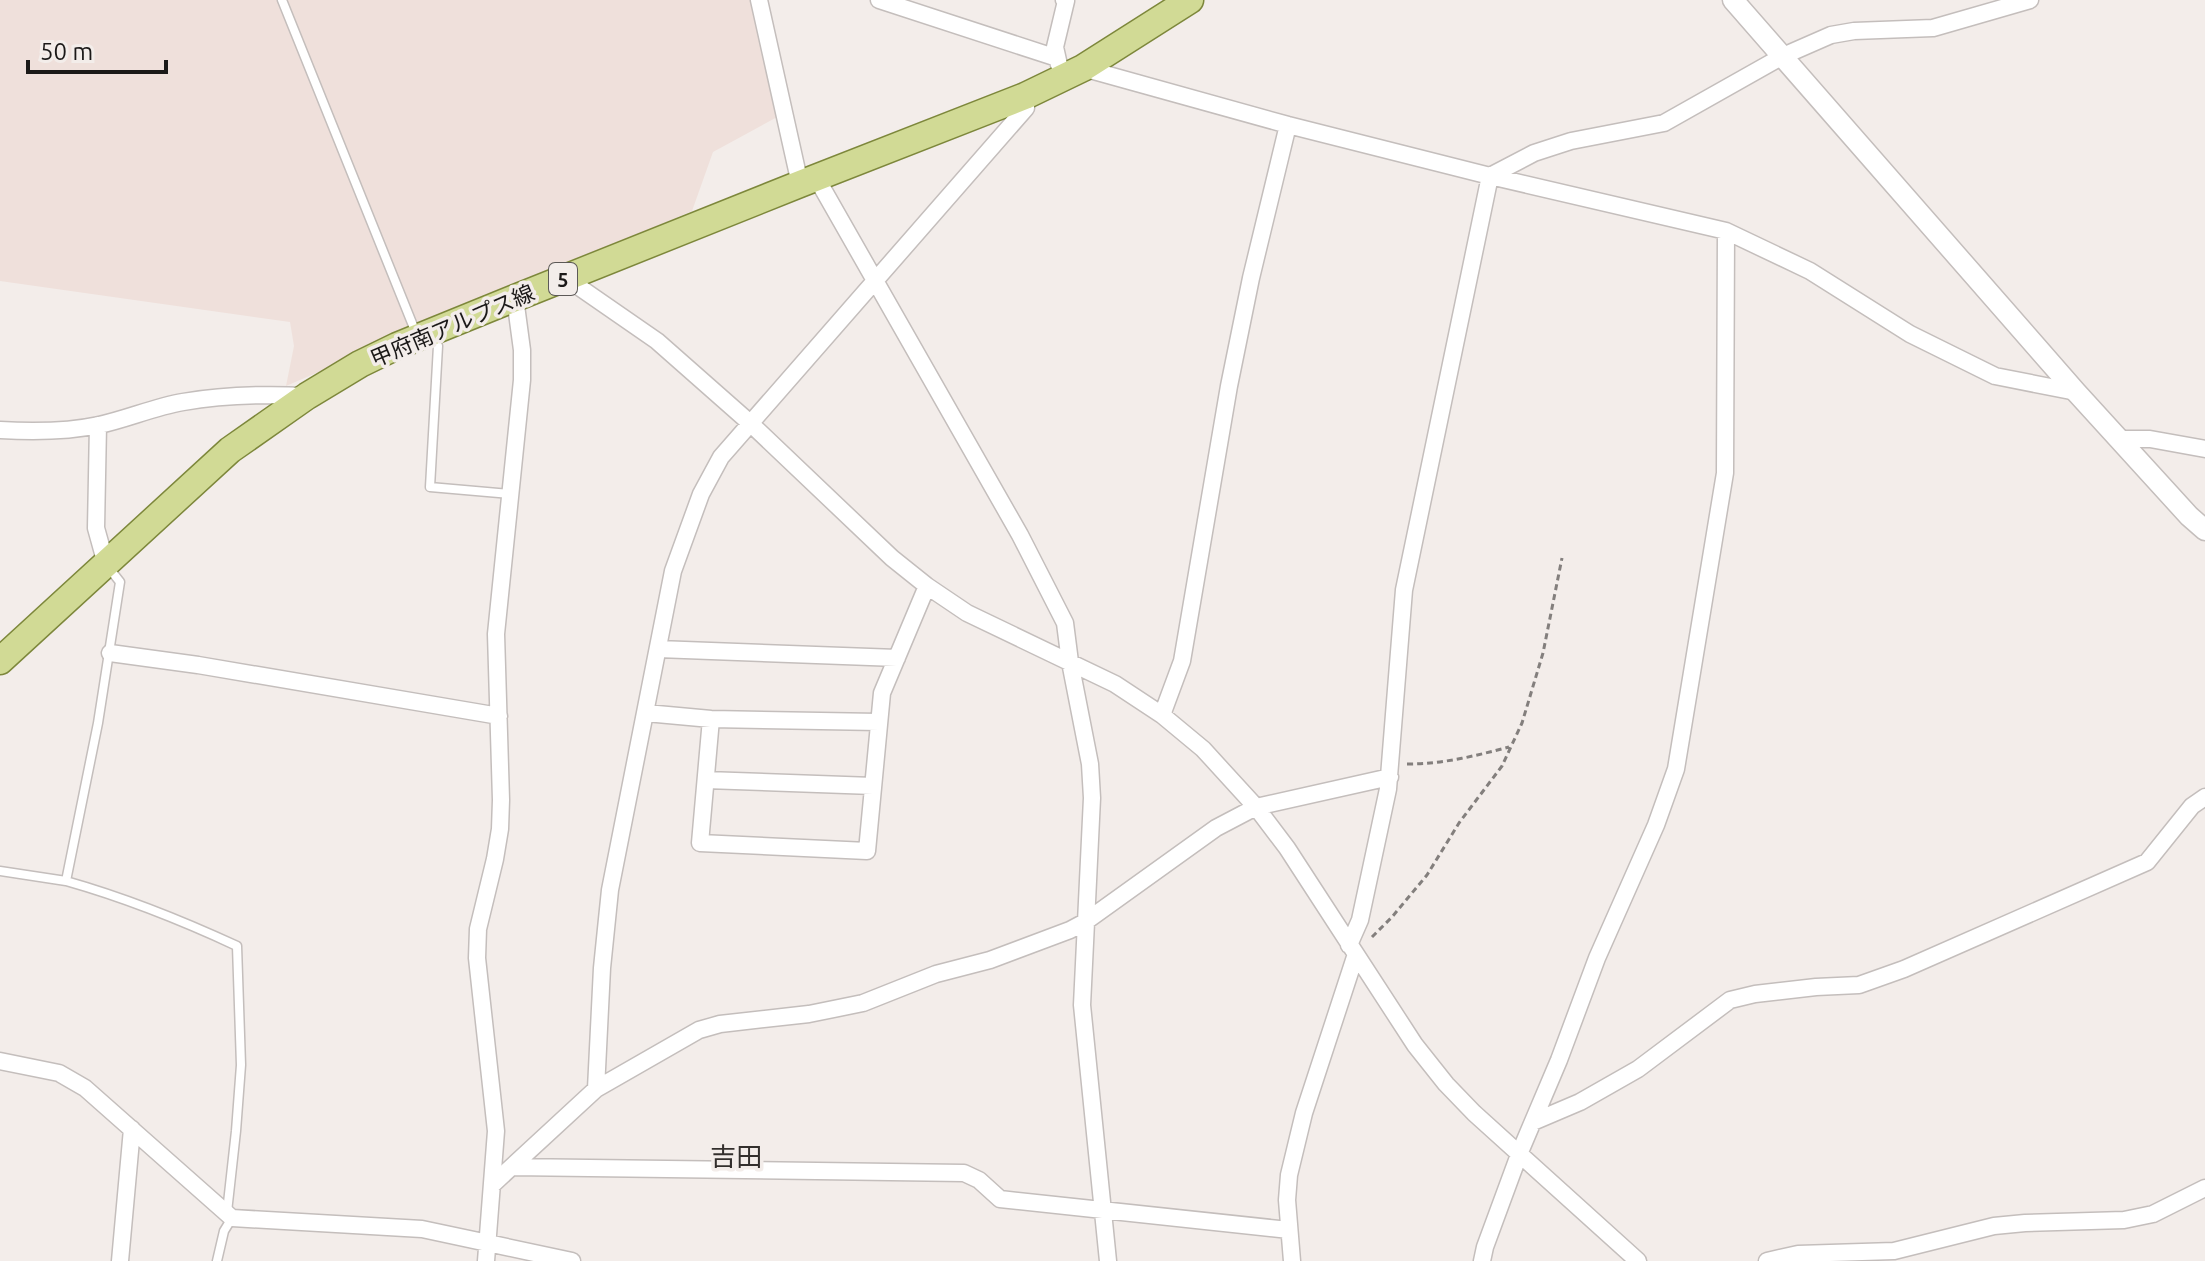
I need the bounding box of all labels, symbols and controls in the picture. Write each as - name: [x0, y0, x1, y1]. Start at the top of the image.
- scale bar: [28, 24, 166, 74]
- text: 50 m: [40, 38, 93, 65]
- road number: 5: [549, 263, 577, 295]
- street label: 甲府南アルプス線: [366, 279, 538, 371]
- district label: 吉田: [710, 1142, 762, 1171]

